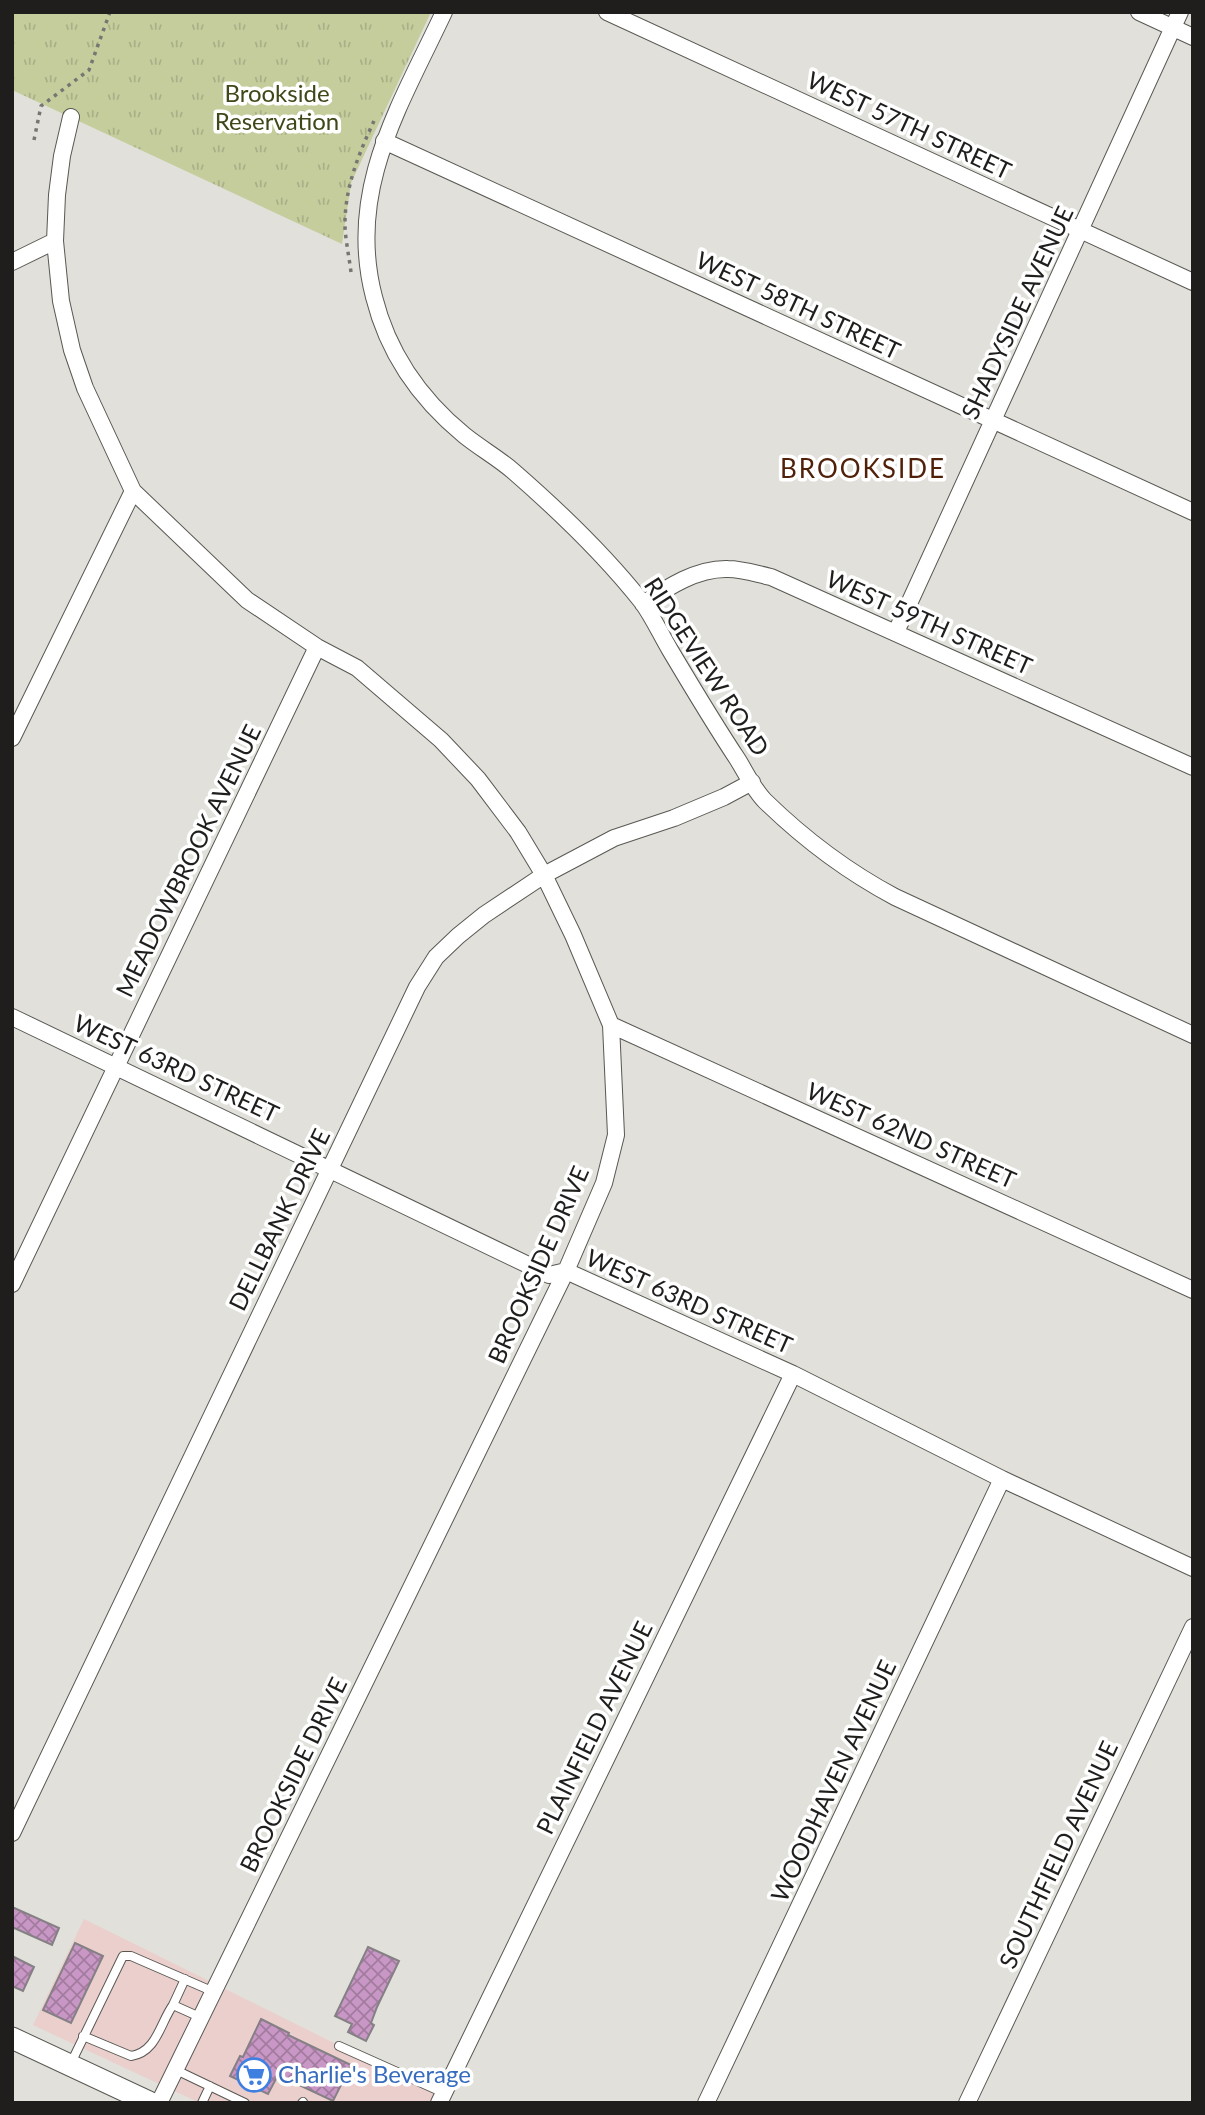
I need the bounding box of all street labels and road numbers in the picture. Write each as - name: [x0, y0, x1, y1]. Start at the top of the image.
- street label: WEST 57TH STREET: [803, 65, 1016, 185]
- street label: SHADYSIDE AVENUE: [955, 201, 1079, 423]
- street label: WEST 58TH STREET: [692, 245, 905, 365]
- street label: WEST 59TH STREET: [822, 563, 1037, 680]
- street label: RIDGEVIEW ROAD: [639, 571, 776, 761]
- street label: MEADOWBROOK AVENUE: [109, 719, 266, 1001]
- street label: WEST 63RD STREET: [70, 1007, 284, 1128]
- street label: WEST 62ND STREET: [802, 1075, 1021, 1194]
- street label: DELLBANK DRIVE: [222, 1124, 335, 1315]
- street label: BROOKSIDE DRIVE: [481, 1161, 594, 1368]
- street label: WEST 63RD STREET: [582, 1242, 797, 1359]
- street label: PLAINFIELD AVENUE: [530, 1616, 658, 1838]
- street label: WOODHAVEN AVENUE: [764, 1655, 901, 1906]
- street label: BROOKSIDE DRIVE: [233, 1672, 352, 1876]
- street label: SOUTHFIELD AVENUE: [992, 1736, 1123, 1973]

